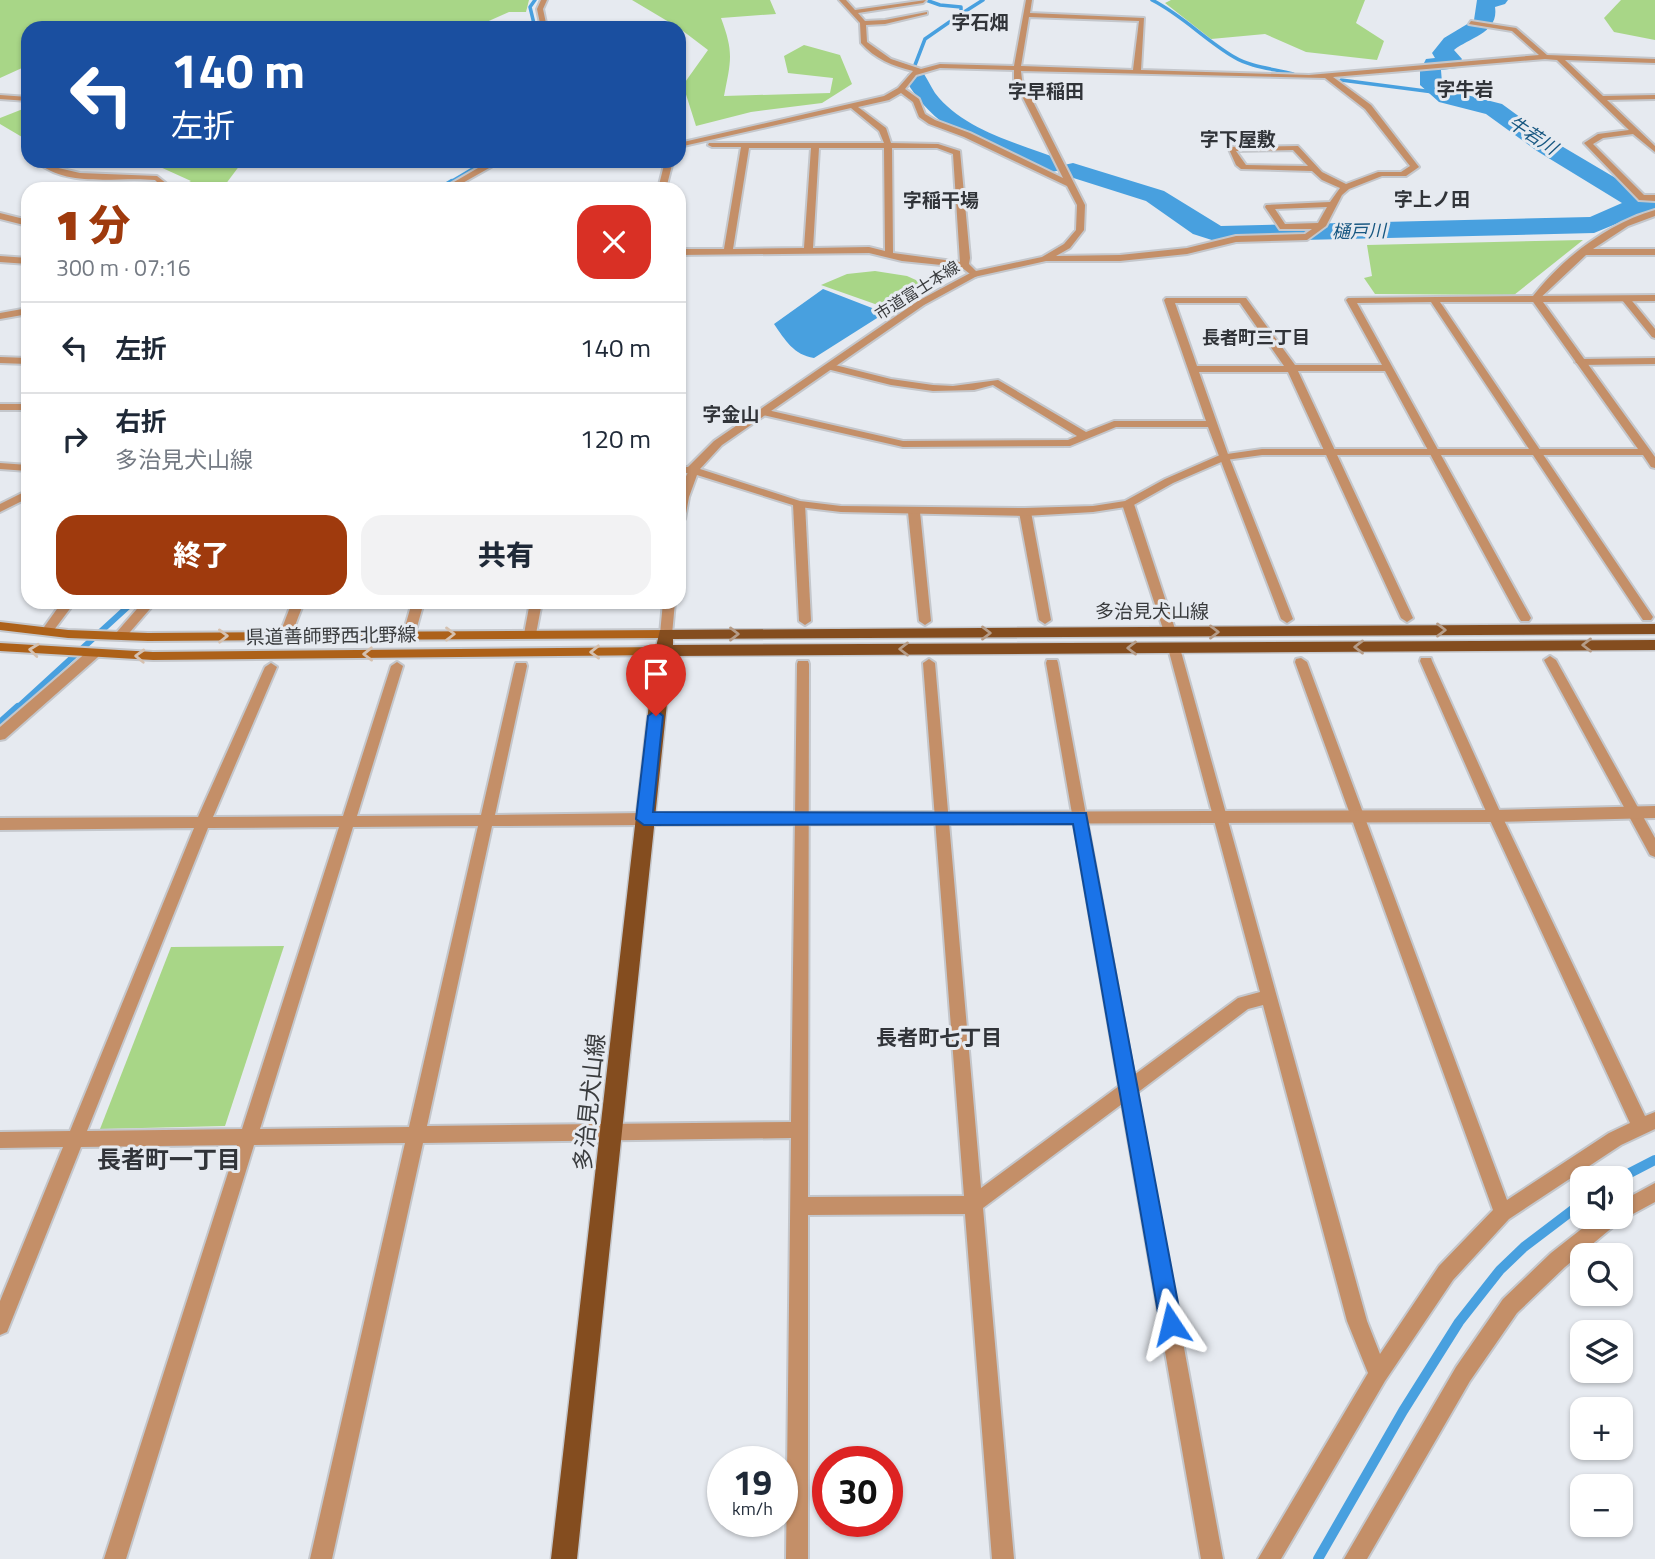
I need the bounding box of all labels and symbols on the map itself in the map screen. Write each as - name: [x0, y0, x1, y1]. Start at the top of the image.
- district label: 字石畑: [951, 7, 1009, 36]
- district label: 字牛岩: [1436, 74, 1494, 103]
- district label: 字早稲田: [1008, 76, 1084, 105]
- water label: 牛若川: [1503, 109, 1565, 162]
- district label: 字下屋敷: [1200, 124, 1276, 153]
- district label: 字上ノ田: [1394, 184, 1470, 213]
- district label: 字稲干場: [903, 185, 979, 214]
- water label: 樋戸川: [1332, 217, 1388, 245]
- street label: 市道富士本線: [870, 254, 964, 326]
- district label: 長者町三丁目: [1202, 324, 1310, 351]
- district label: 字金山: [702, 399, 760, 428]
- street label: 多治見犬山線: [1095, 596, 1209, 625]
- street label: 県道善師野西北野線: [245, 619, 417, 651]
- one-way arrow: [1436, 622, 1447, 638]
- one-way arrow: [1209, 624, 1219, 640]
- one-way arrow: [981, 625, 992, 641]
- one-way arrow: [445, 626, 456, 642]
- one-way arrow: [729, 626, 740, 642]
- one-way arrow: [217, 629, 228, 644]
- one-way arrow: [1581, 637, 1592, 653]
- one-way arrow: [1354, 639, 1365, 654]
- one-way arrow: [1126, 640, 1137, 656]
- one-way arrow: [899, 641, 909, 657]
- one-way arrow: [28, 643, 39, 658]
- one-way arrow: [589, 644, 600, 660]
- pin: [626, 644, 686, 716]
- one-way arrow: [362, 646, 372, 662]
- one-way arrow: [134, 648, 145, 663]
- district label: 長者町七丁目: [876, 1021, 1002, 1053]
- street label: 多治見犬山線: [564, 1032, 614, 1172]
- district label: 長者町一丁目: [97, 1141, 241, 1177]
- position arrow: [1134, 1287, 1208, 1361]
- speed limit sign: 30: [812, 1446, 903, 1537]

